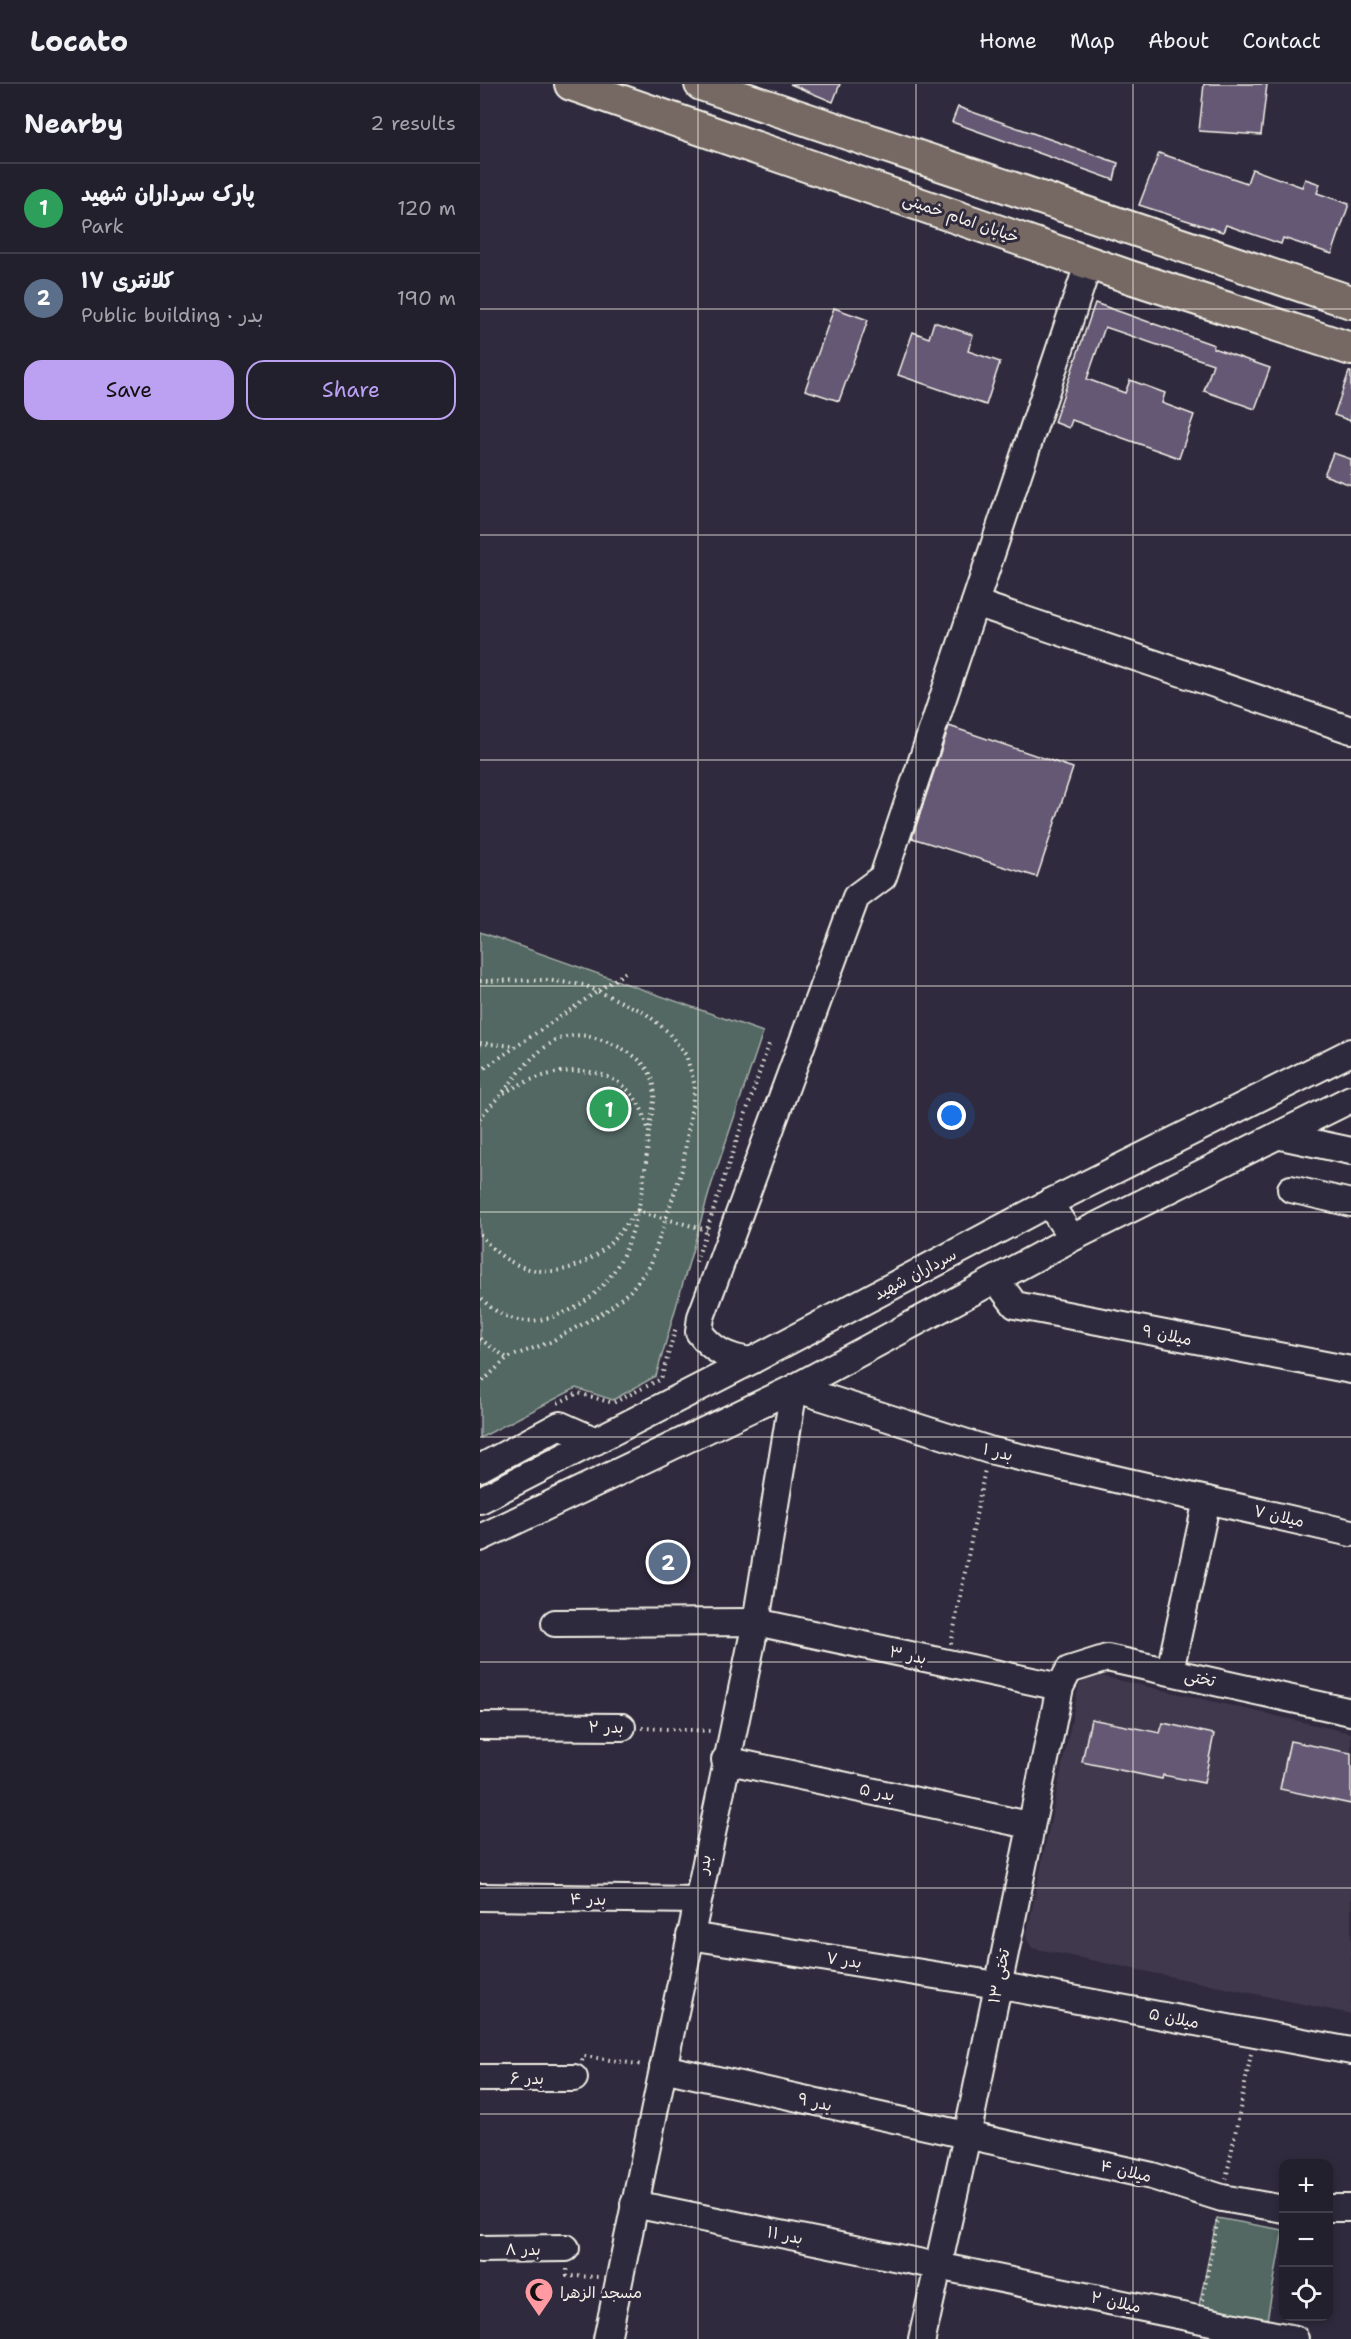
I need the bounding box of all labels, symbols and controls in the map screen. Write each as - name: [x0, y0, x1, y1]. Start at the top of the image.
- text: Locato: [30, 22, 128, 60]
- text: Home: [979, 27, 1037, 55]
- text: Map: [1070, 27, 1115, 55]
- text: About: [1148, 27, 1209, 55]
- text: Contact: [1242, 27, 1321, 55]
- text: Nearby: [24, 106, 123, 141]
- text: 2 results: [370, 110, 456, 136]
- text: پارک سرداران شهید: [81, 179, 255, 208]
- street label: خیابان امام خمینی: [899, 188, 1022, 250]
- text: 1: [39, 195, 48, 221]
- text: 120 m: [397, 195, 456, 221]
- text: Park: [81, 213, 124, 239]
- text: کلانتری ۱۷: [81, 266, 174, 295]
- text: 2: [37, 285, 51, 311]
- text: 190 m: [397, 285, 456, 311]
- text: Public building · بدر: [81, 302, 263, 328]
- button: Save: [24, 360, 234, 420]
- button: Share: [246, 360, 456, 420]
- pin: 1: [590, 1086, 628, 1132]
- your location: [937, 1101, 966, 1130]
- street label: سرداران شهید: [870, 1243, 960, 1305]
- street label: میلان ۹: [1140, 1320, 1194, 1350]
- street label: بدر ۱: [981, 1438, 1015, 1466]
- street label: میلان ۷: [1252, 1500, 1306, 1532]
- pin: 2: [648, 1540, 687, 1584]
- street label: بدر ۳: [887, 1641, 929, 1669]
- street label: تختی: [1183, 1664, 1218, 1692]
- street label: بدر ۲: [588, 1716, 624, 1738]
- street label: بدر ۵: [857, 1778, 897, 1806]
- street label: بدر: [691, 1853, 716, 1877]
- street label: بدر ۴: [570, 1888, 606, 1910]
- street label: تختی ۱۳: [983, 1946, 1015, 2005]
- street label: بدر ۷: [825, 1947, 863, 1973]
- street label: میلان ۵: [1147, 2003, 1201, 2033]
- street label: بدر ۶: [510, 2068, 544, 2089]
- street label: بدر ۹: [796, 2088, 834, 2116]
- street label: میلان ۴: [1098, 2155, 1154, 2187]
- map controls: [1279, 2159, 1333, 2321]
- button: +: [1279, 2159, 1333, 2213]
- button: −: [1279, 2213, 1333, 2267]
- street label: بدر ۱۱: [765, 2221, 805, 2249]
- street label: بدر ۸: [505, 2239, 541, 2260]
- button: locate: [1279, 2267, 1333, 2321]
- mosque icon: مسجد الزهرا: [523, 2276, 555, 2318]
- place label: مسجد الزهرا: [560, 2282, 642, 2303]
- street label: میلان ۲: [1089, 2286, 1143, 2318]

